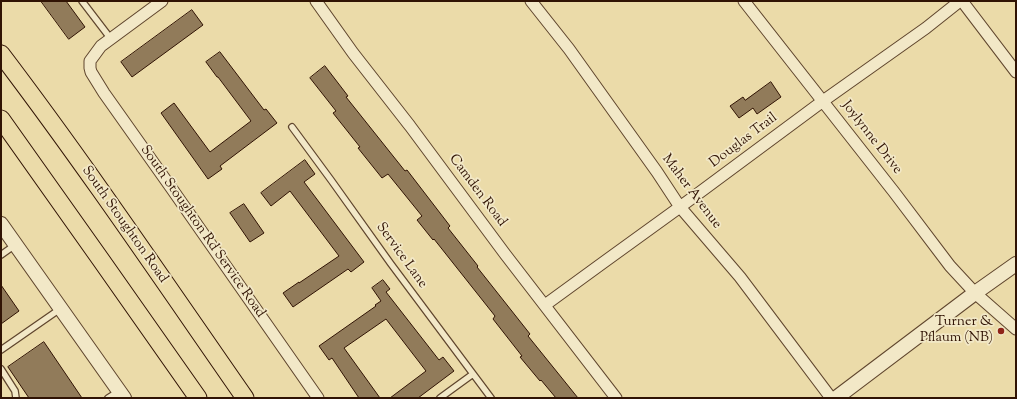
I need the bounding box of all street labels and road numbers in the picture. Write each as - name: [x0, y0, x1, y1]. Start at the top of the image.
- street label: Joylynne Drive: [837, 98, 905, 178]
- street label: Douglas Trail: [707, 110, 781, 172]
- street label: South Stoughton Rd Service Road: [136, 143, 268, 321]
- street label: Maher Avenue: [658, 151, 724, 233]
- street label: Camden Road: [444, 152, 510, 230]
- street label: South Stoughton Road: [77, 163, 171, 287]
- street label: Service Lane: [372, 220, 430, 292]

